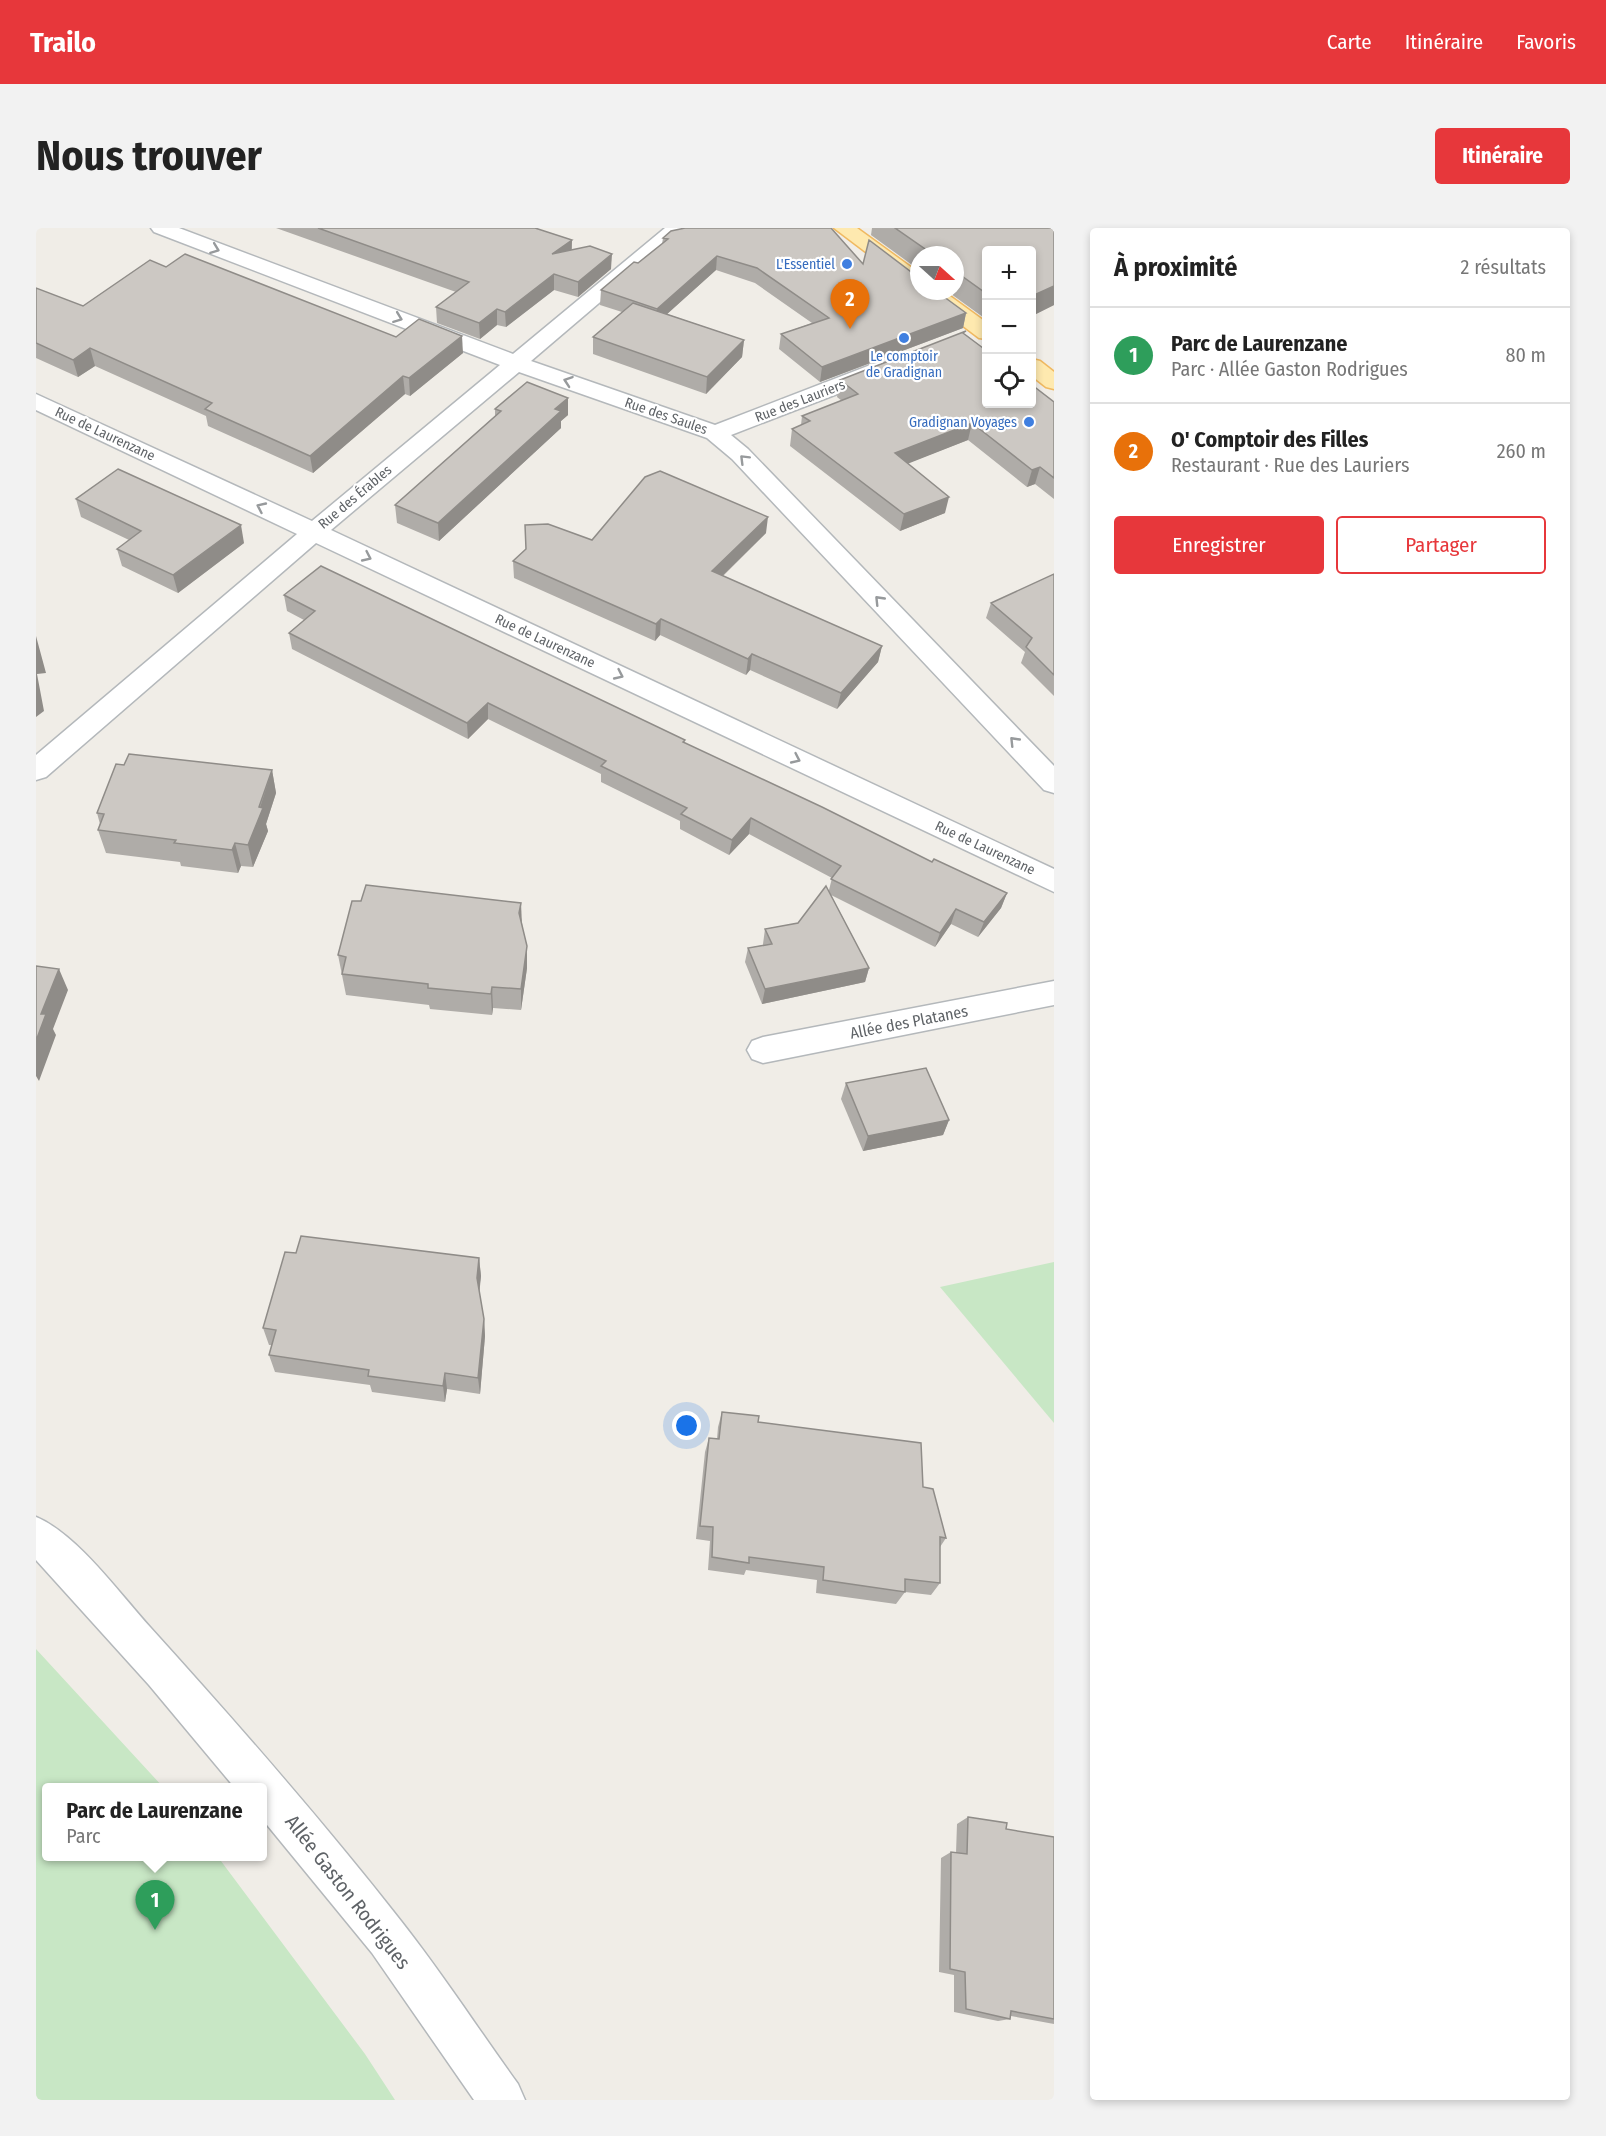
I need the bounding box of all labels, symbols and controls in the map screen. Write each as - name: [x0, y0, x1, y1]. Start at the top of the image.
- text: Trailo: [30, 26, 96, 59]
- text: Carte: [1327, 29, 1372, 55]
- text: Itinéraire: [1405, 29, 1483, 55]
- text: Favoris: [1516, 29, 1576, 55]
- button: Itinéraire: [1435, 128, 1570, 184]
- text: Nous trouver: [36, 131, 262, 181]
- one-way arrow: [210, 241, 220, 254]
- north arrow: [910, 246, 964, 300]
- map controls: [982, 246, 1036, 408]
- button: +: [982, 246, 1036, 300]
- text: À proximité: [1114, 252, 1237, 283]
- text: 2 résultats: [1461, 255, 1546, 279]
- place label: L'Essentiel: [776, 256, 835, 273]
- marker: L'Essentiel: [840, 257, 854, 271]
- pin: 2: [830, 279, 870, 329]
- button: −: [982, 300, 1036, 354]
- one-way arrow: [392, 310, 403, 323]
- text: Parc de Laurenzane: [1171, 330, 1347, 357]
- marker: Le comptoir de Gradignan: [897, 331, 911, 345]
- text: 1: [1129, 343, 1138, 367]
- text: 80 m: [1506, 343, 1546, 367]
- place label: Le comptoir de Gradignan: [866, 348, 942, 381]
- button: locate: [982, 354, 1036, 408]
- text: Parc · Allée Gaston Rodrigues: [1171, 357, 1408, 381]
- one-way arrow: [563, 376, 574, 389]
- street label: Rue des Lauriers: [753, 376, 847, 426]
- street label: Rue des Saules: [622, 394, 710, 438]
- street label: Rue de Laurenzane: [52, 403, 158, 465]
- place label: Gradignan Voyages: [909, 414, 1017, 431]
- marker: Gradignan Voyages: [1022, 415, 1036, 429]
- text: O' Comptoir des Filles: [1171, 426, 1368, 453]
- text: 2: [1129, 439, 1138, 463]
- text: 260 m: [1497, 439, 1546, 463]
- text: Restaurant · Rue des Lauriers: [1171, 453, 1409, 477]
- one-way arrow: [741, 455, 752, 466]
- street label: Rue des Érables: [314, 461, 395, 533]
- one-way arrow: [257, 502, 268, 514]
- button: Enregistrer: [1114, 516, 1324, 574]
- button: Partager: [1336, 516, 1546, 574]
- one-way arrow: [360, 549, 371, 561]
- one-way arrow: [875, 596, 886, 606]
- street label: Rue de Laurenzane: [492, 610, 598, 672]
- one-way arrow: [613, 668, 624, 680]
- one-way arrow: [1010, 737, 1021, 748]
- one-way arrow: [789, 751, 800, 763]
- street label: Rue de Laurenzane: [932, 817, 1038, 879]
- street label: Allée des Platanes: [848, 1001, 970, 1043]
- your location: [672, 1411, 701, 1440]
- popup: [42, 1783, 267, 1861]
- text: Parc de Laurenzane: [66, 1797, 243, 1824]
- street label: Allée Gaston Rodrigues: [280, 1810, 416, 1974]
- text: Parc: [66, 1824, 101, 1848]
- pin: 1: [136, 1880, 174, 1930]

